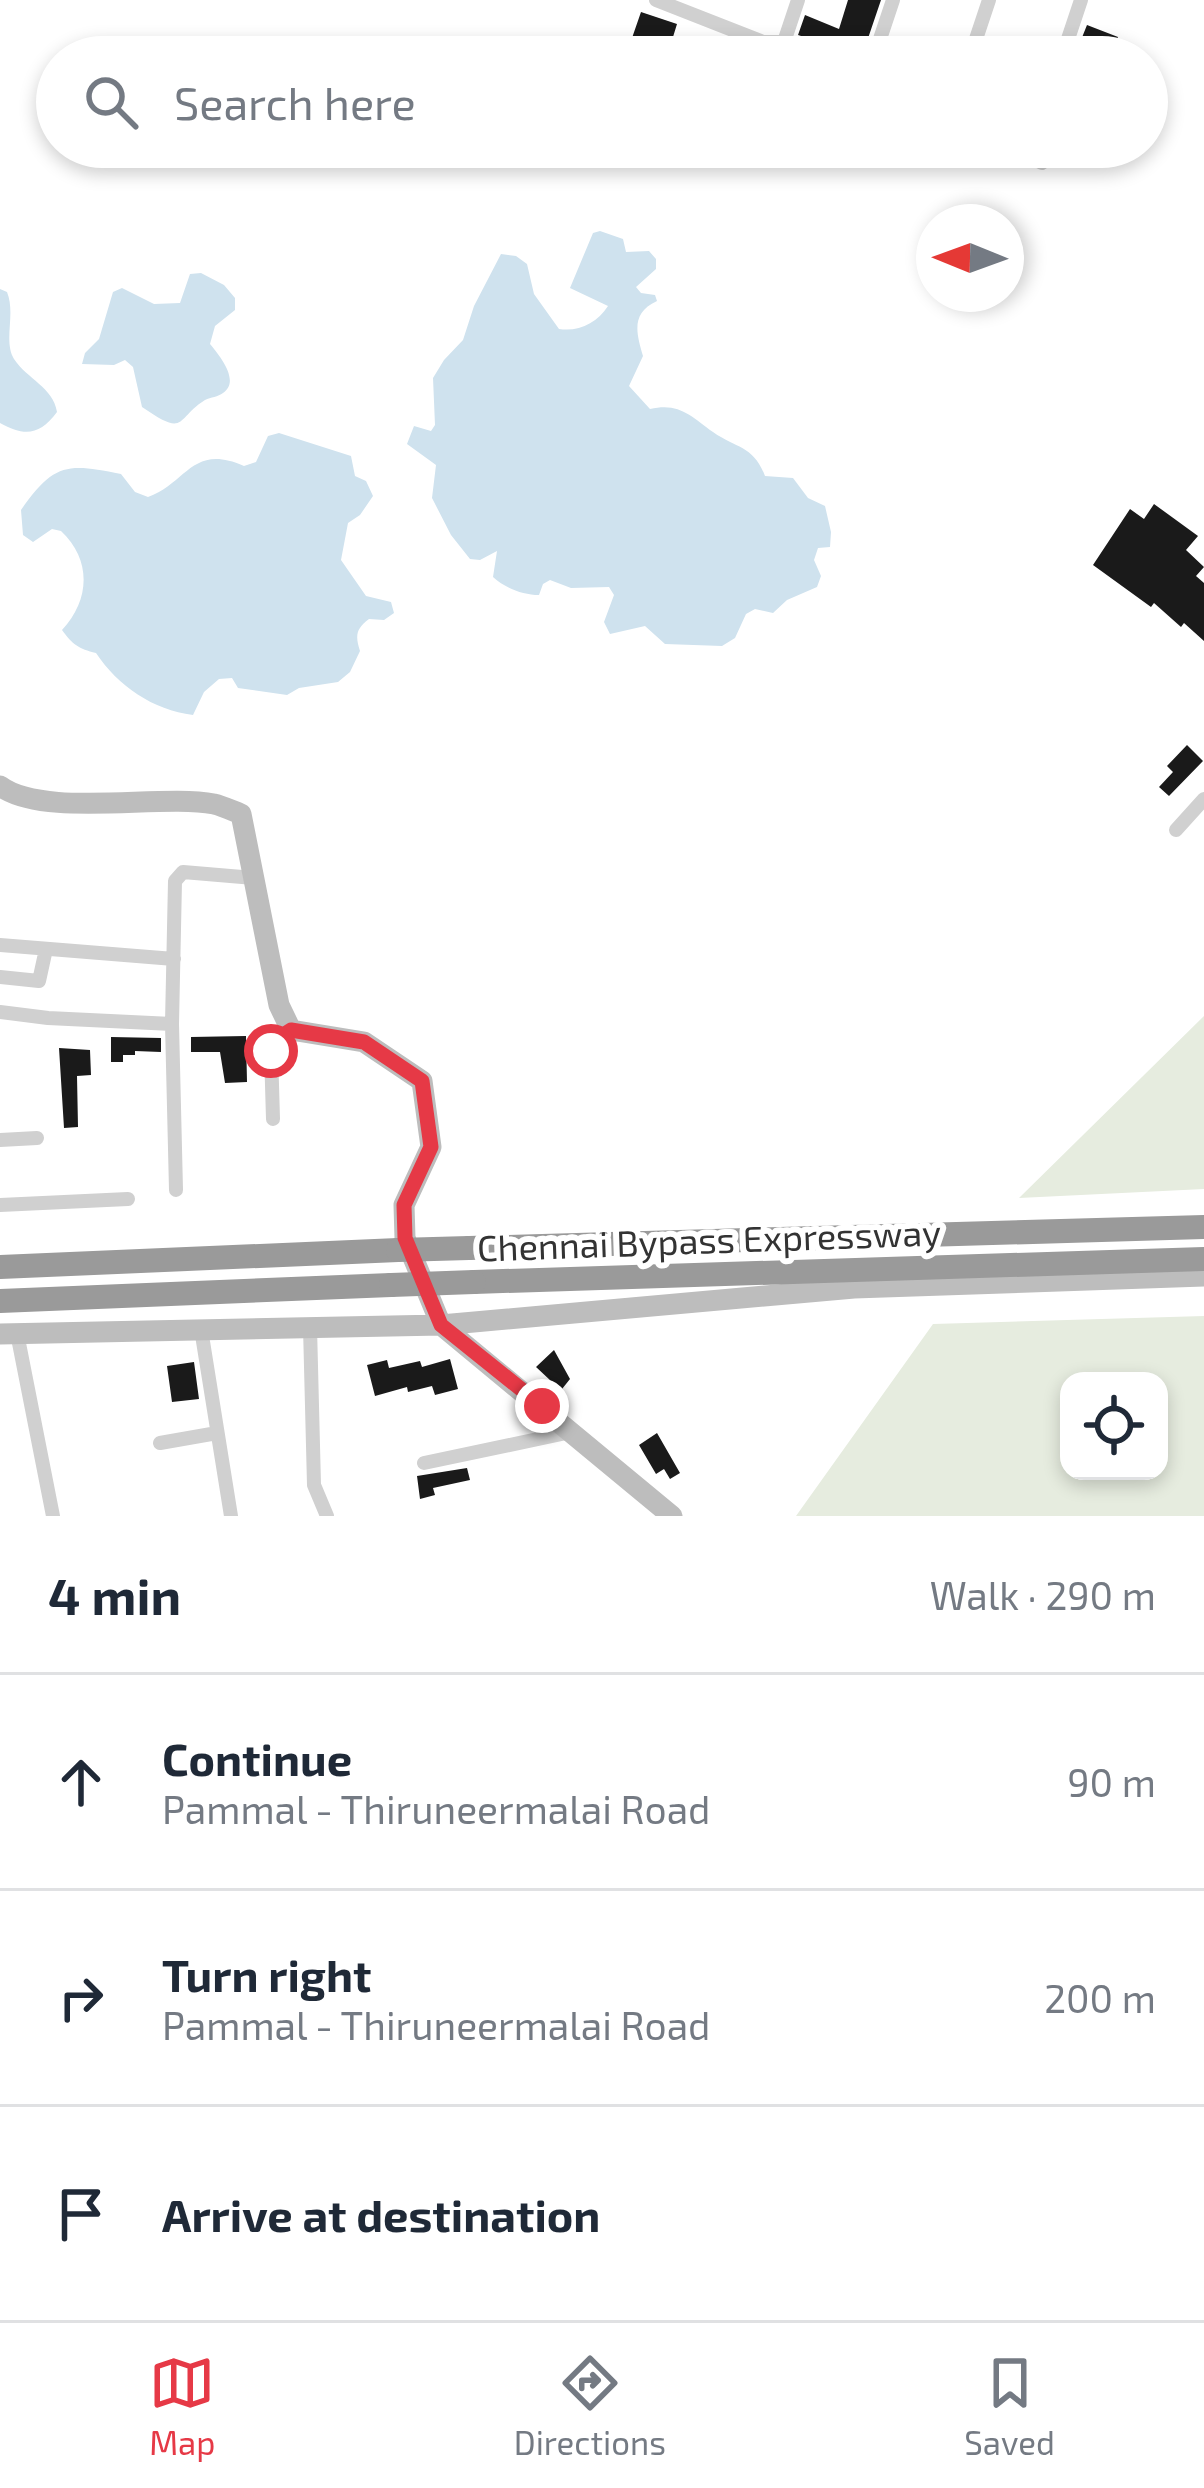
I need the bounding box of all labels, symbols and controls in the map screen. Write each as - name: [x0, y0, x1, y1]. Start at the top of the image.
- search box: [36, 36, 1168, 168]
- icon: search: [78, 69, 144, 135]
- text: Search here: [174, 75, 416, 129]
- north arrow: [916, 204, 1024, 312]
- route start: [244, 1024, 298, 1078]
- street label: Chennai Bypass Expressway: [476, 1209, 942, 1269]
- map controls: [1060, 1372, 1168, 1480]
- button: locate: [1060, 1372, 1168, 1480]
- route end: [515, 1379, 569, 1433]
- text: 4 min: [48, 1564, 181, 1625]
- text: Walk · 290 m: [930, 1571, 1156, 1618]
- text: Continue: [162, 1731, 352, 1785]
- icon: ahead: [48, 1749, 114, 1815]
- text: 90 m: [1067, 1758, 1156, 1805]
- text: Pammal - Thiruneermalai Road: [162, 1785, 710, 1832]
- text: Turn right: [162, 1947, 371, 2001]
- icon: right: [48, 1965, 114, 2031]
- text: 200 m: [1044, 1974, 1156, 2021]
- text: Pammal - Thiruneermalai Road: [162, 2001, 710, 2048]
- icon: arrive: [48, 2181, 114, 2247]
- text: Arrive at destination: [162, 2187, 600, 2241]
- tab: Map: [149, 2350, 215, 2462]
- tab: Directions: [514, 2350, 666, 2462]
- tab: Saved: [964, 2350, 1055, 2462]

